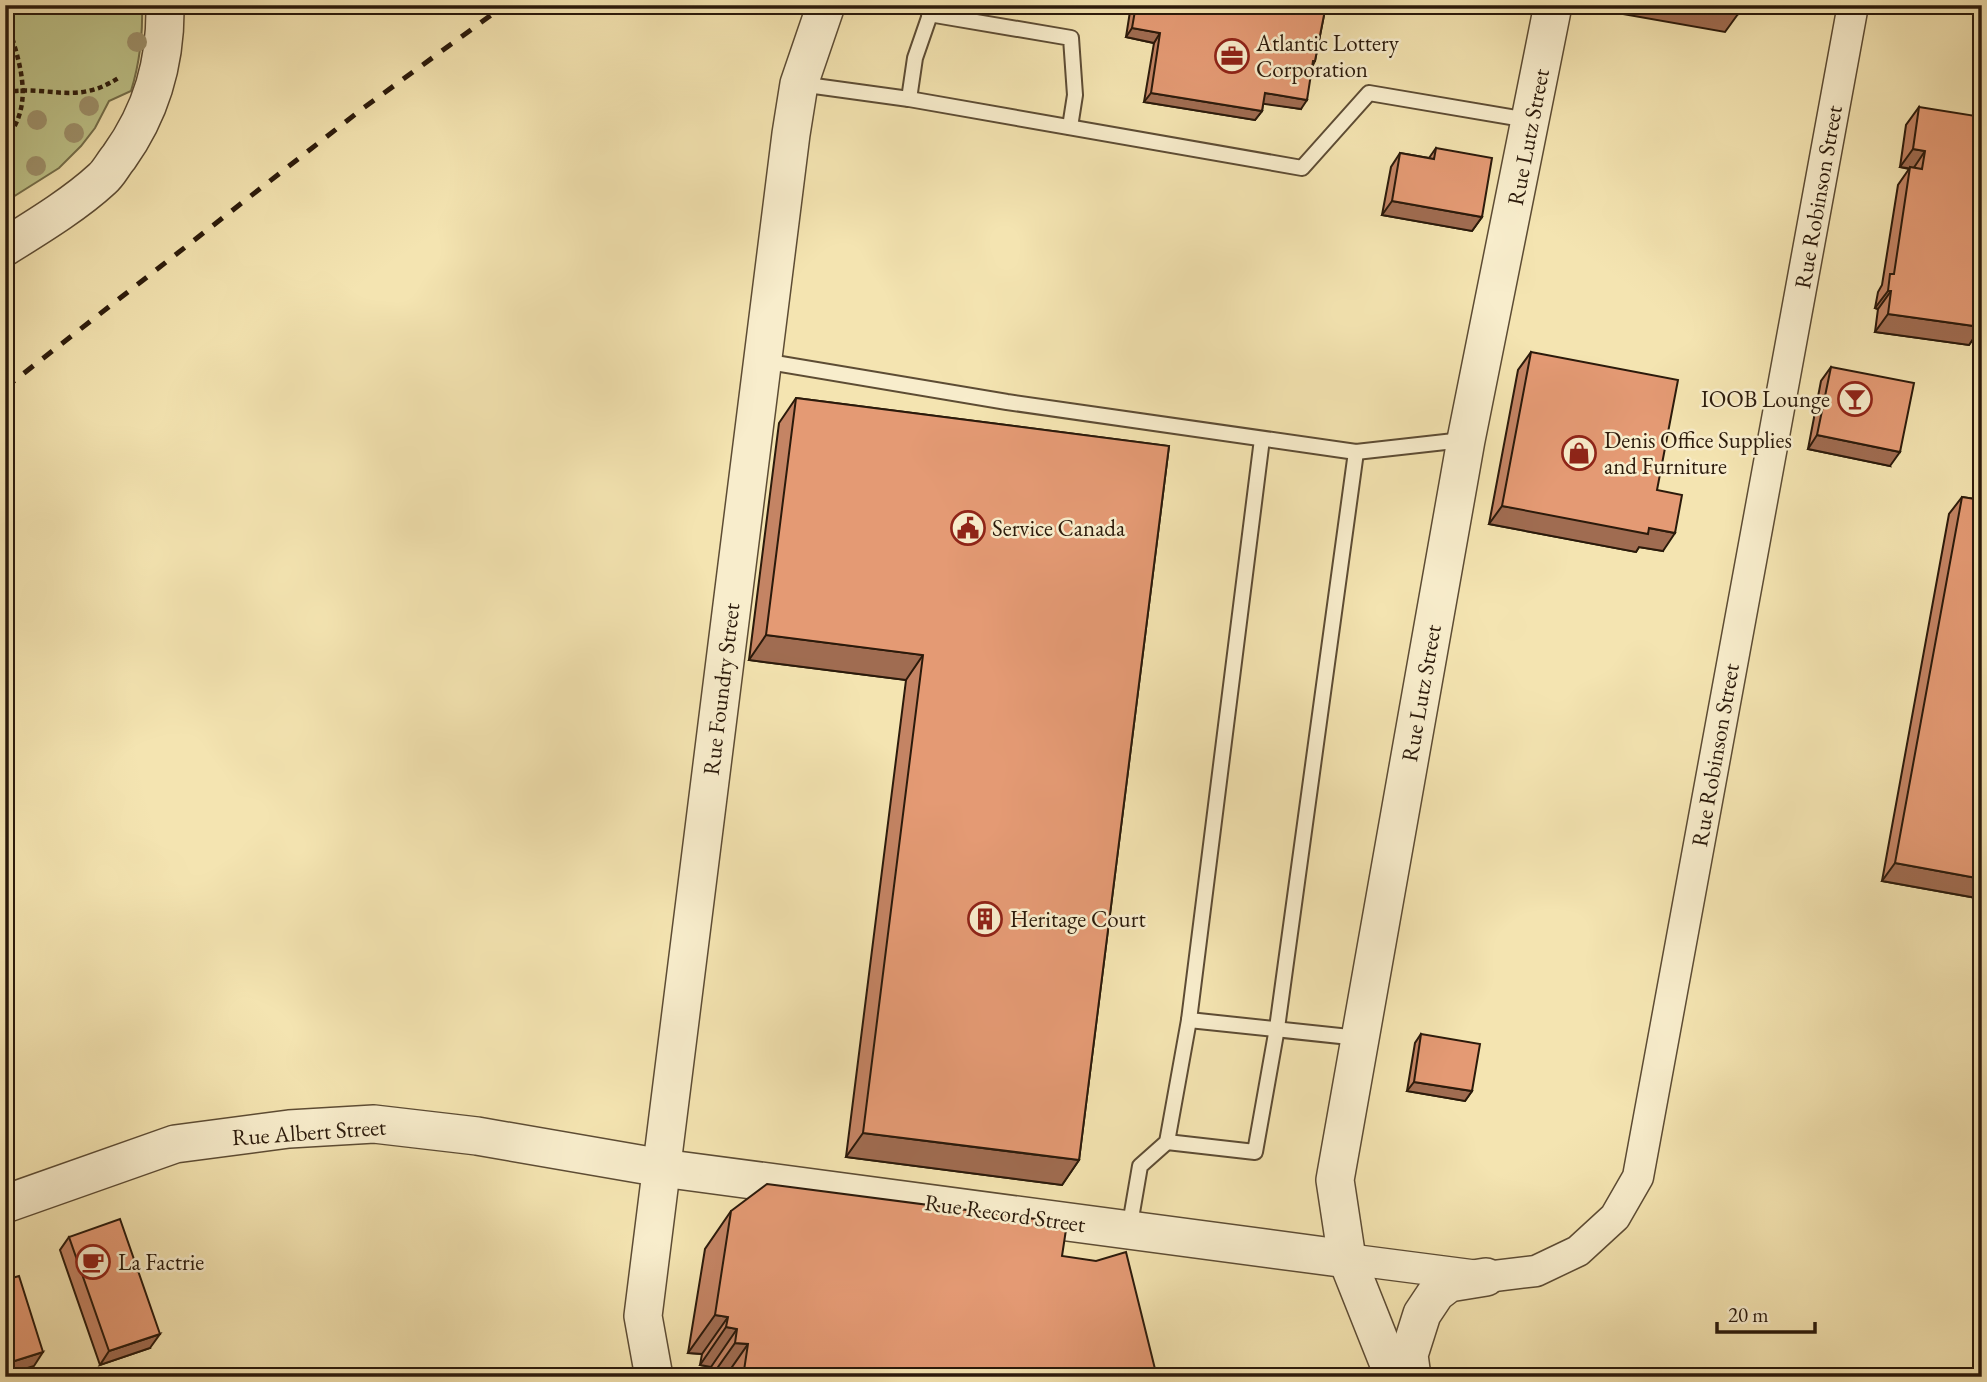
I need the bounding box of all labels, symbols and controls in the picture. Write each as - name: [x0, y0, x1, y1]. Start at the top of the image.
- place label: Atlantic Lottery Corporation: [1255, 28, 1400, 84]
- office icon: Atlantic Lottery Corporation: [1213, 37, 1251, 75]
- street label: Rue Lutz Street: [1500, 65, 1556, 208]
- street label: Rue Robinson Street: [1787, 102, 1849, 291]
- bar icon: IOOB Lounge: [1836, 380, 1874, 418]
- place label: IOOB Lounge: [1701, 384, 1830, 414]
- place label: Denis Office Supplies and Furniture: [1604, 425, 1792, 481]
- shop icon: Denis Office Supplies and Furniture: [1560, 434, 1598, 472]
- public building icon: Service Canada: [949, 509, 987, 547]
- place label: Service Canada: [992, 513, 1126, 543]
- street label: Rue Foundry Street: [696, 600, 747, 777]
- street label: Rue Lutz Street: [1394, 621, 1448, 764]
- street label: Rue Robinson Street: [1684, 660, 1746, 849]
- building icon: Heritage Court: [966, 900, 1004, 938]
- place label: Heritage Court: [1010, 904, 1146, 934]
- street label: Rue Albert Street: [231, 1112, 388, 1152]
- street label: Rue Record Street: [923, 1187, 1088, 1239]
- cafe icon: La Factrie: [74, 1243, 112, 1281]
- place label: La Factrie: [118, 1247, 204, 1277]
- scale bar: [1717, 1291, 1815, 1335]
- text: 20 m: [1728, 1301, 1769, 1328]

